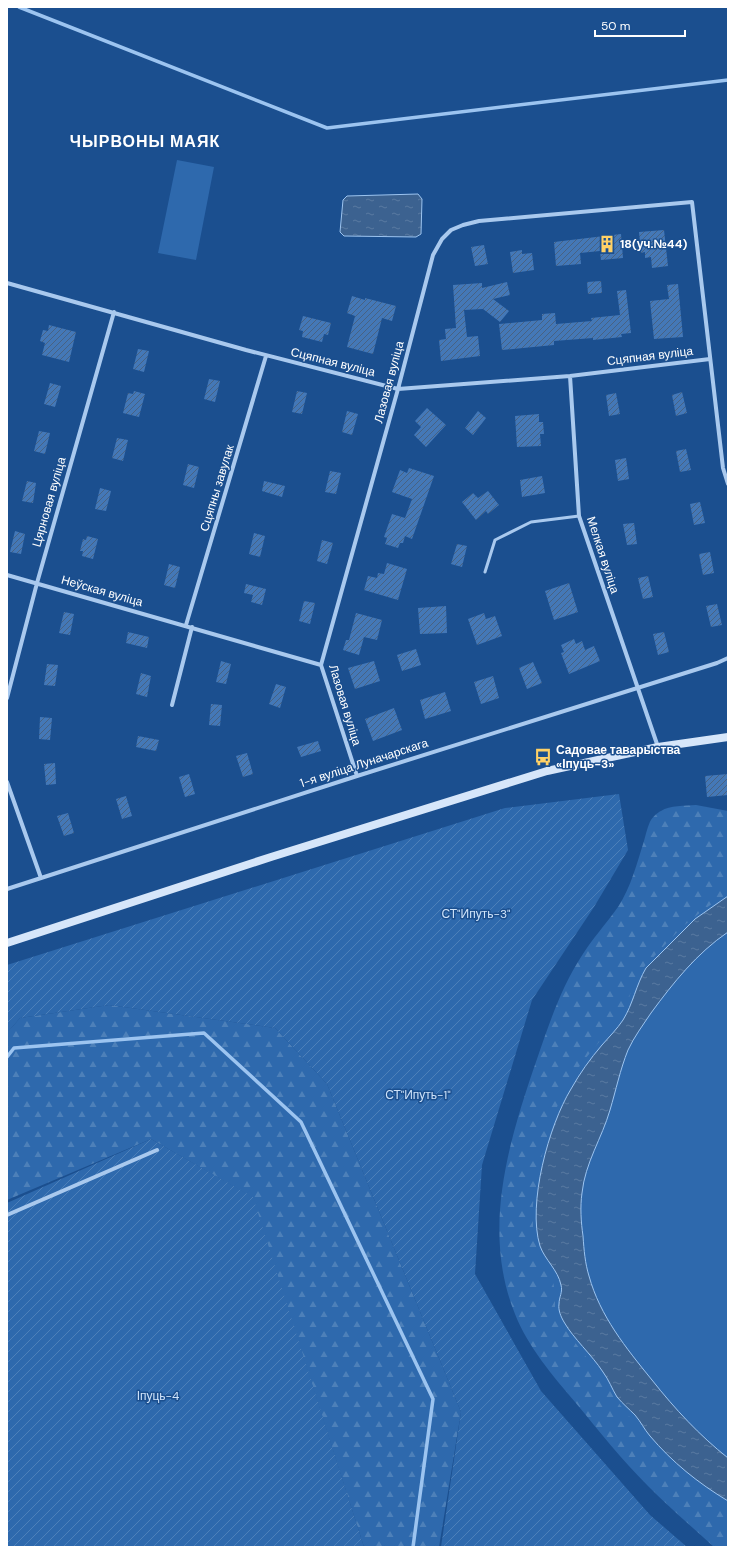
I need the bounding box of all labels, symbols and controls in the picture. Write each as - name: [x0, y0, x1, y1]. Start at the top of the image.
- scale bar: [595, 12, 685, 38]
- text: 50 m: [601, 18, 630, 34]
- district label: ЧЫРВОНЫ МАЯК: [70, 131, 220, 152]
- building icon: 18(уч.№44): [597, 234, 617, 254]
- place label: 18(уч.№44): [620, 236, 687, 252]
- street label: Лазовая вуліца: [370, 339, 408, 425]
- street label: Сцяпная вуліца: [606, 343, 694, 369]
- street label: Сцяпная вуліца: [289, 344, 377, 380]
- street label: Сцяпны завулак: [196, 442, 238, 533]
- street label: Цярновая вуліца: [28, 455, 70, 549]
- street label: Мелкая вуліца: [583, 514, 623, 596]
- street label: Неўская вуліца: [59, 572, 145, 610]
- street label: Лазовая вуліца: [325, 662, 365, 748]
- street label: 1-я вуліца Луначарскага: [298, 735, 430, 791]
- place label: Садовае таварыства «Іпуць-3»: [556, 742, 681, 772]
- bus stop icon: Садовае таварыства «Іпуць-3»: [533, 747, 553, 767]
- park label: СТ"Ипуть-3": [441, 906, 511, 922]
- park label: СТ"Ипуть-1": [385, 1087, 451, 1103]
- park label: Іпуць-4: [137, 1388, 179, 1404]

